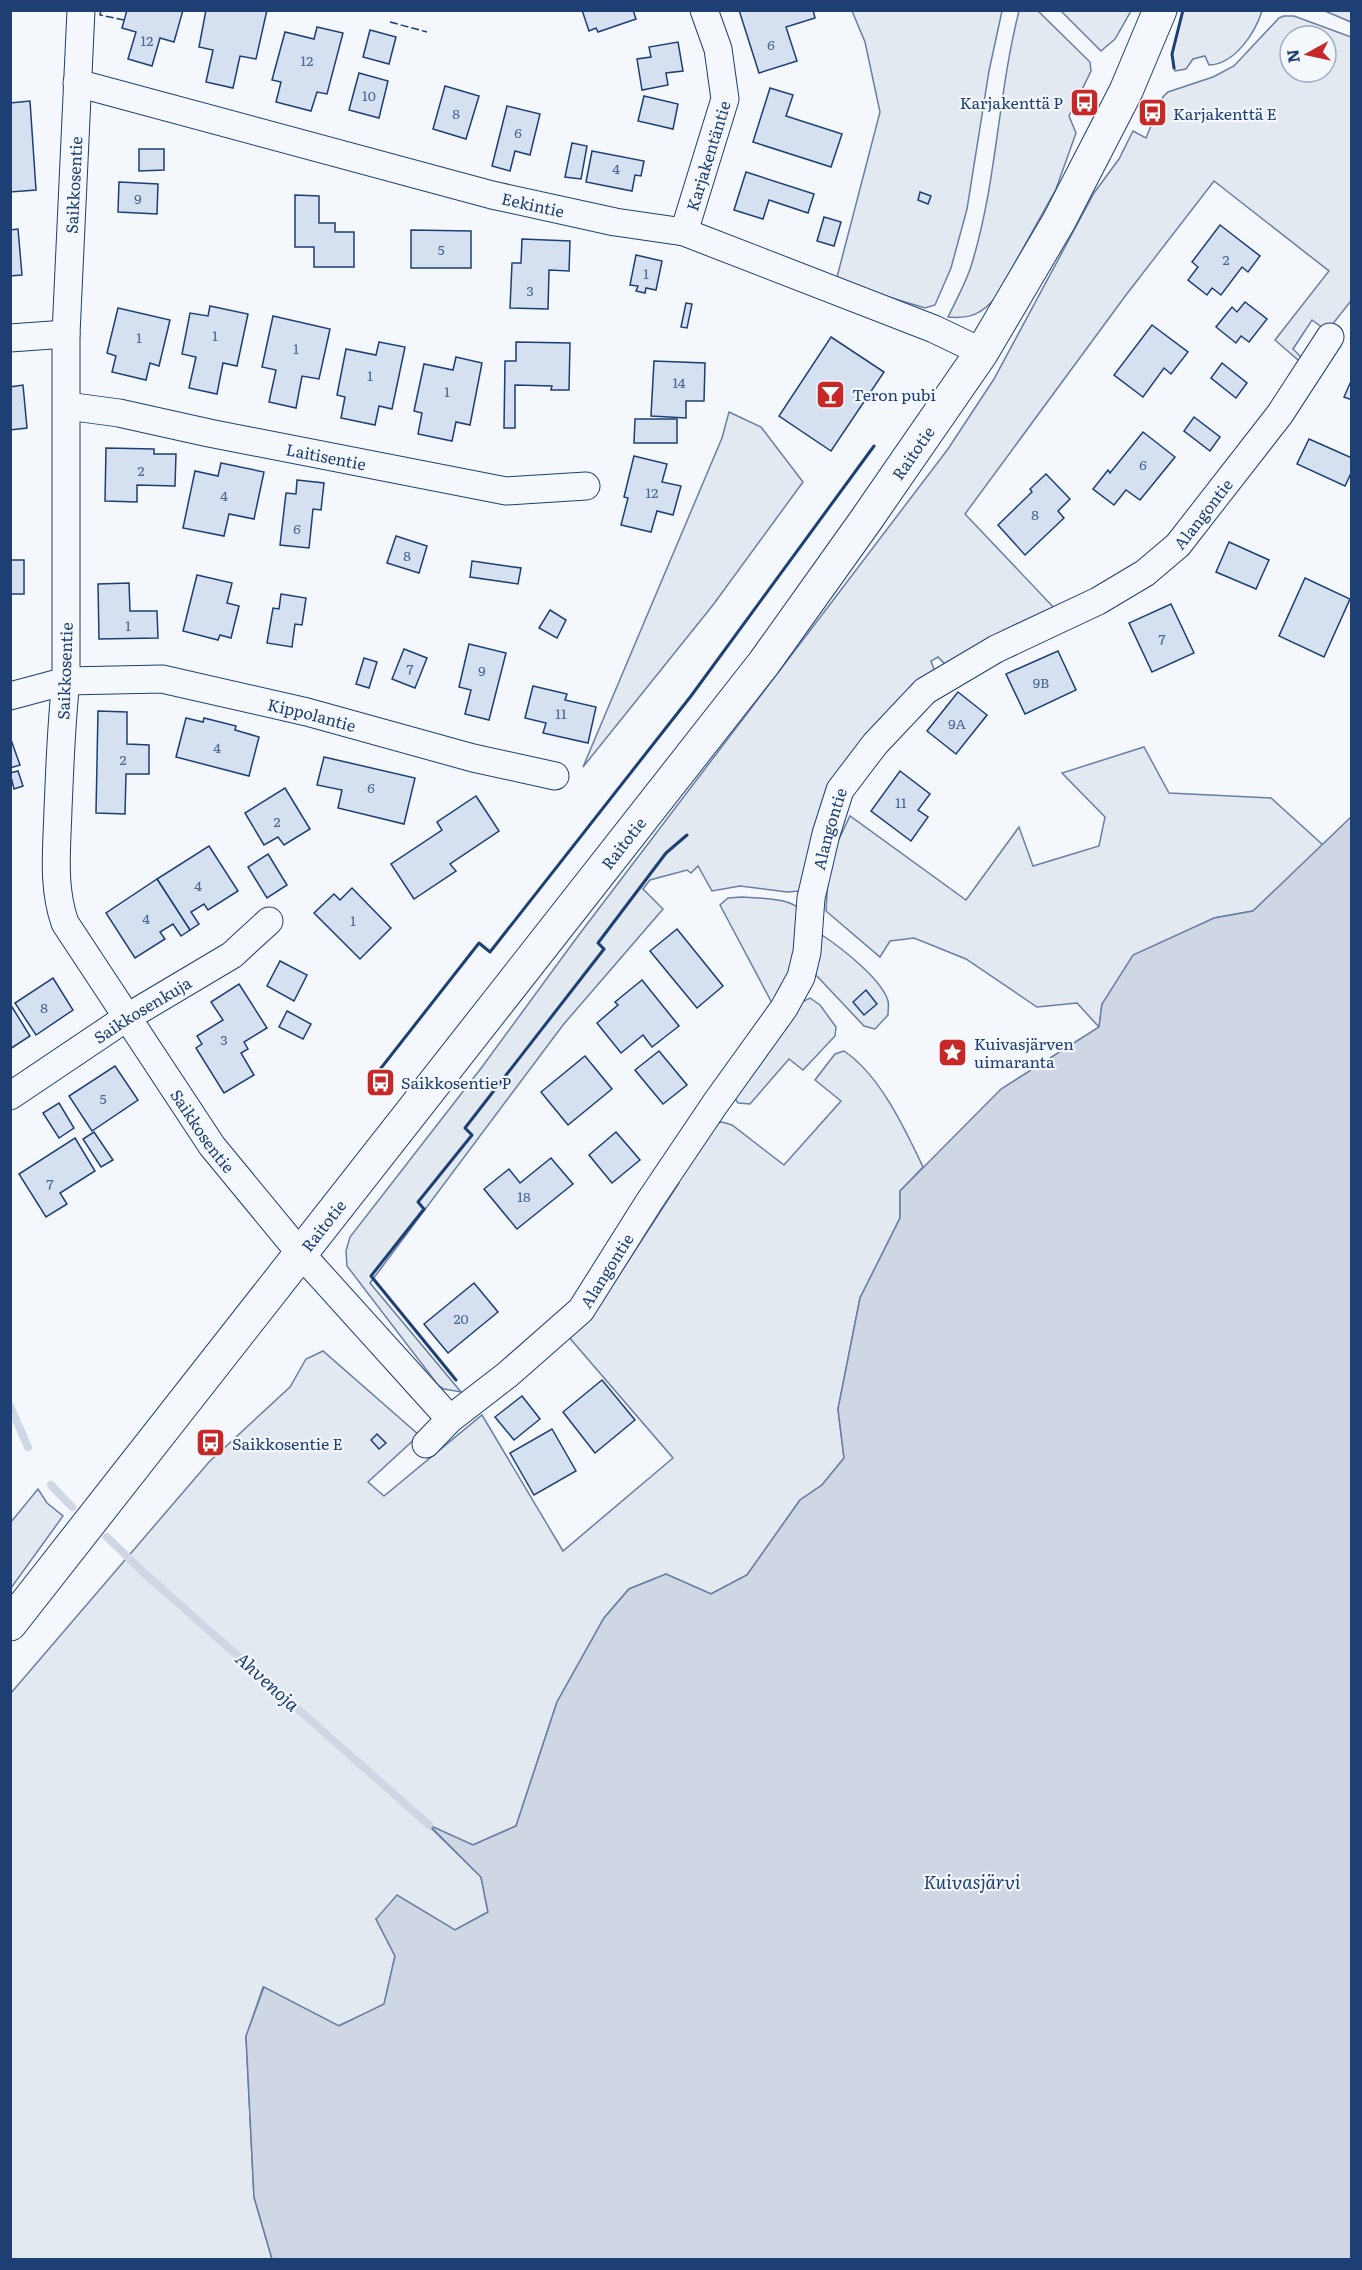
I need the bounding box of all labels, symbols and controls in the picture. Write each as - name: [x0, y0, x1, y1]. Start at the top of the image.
- north arrow: [1278, 24, 1338, 84]
- house number: 12: [141, 30, 153, 50]
- house number: 6: [767, 34, 775, 54]
- text: N: [1279, 48, 1305, 65]
- house number: 12: [301, 50, 313, 70]
- house number: 10: [362, 85, 376, 105]
- bus stop icon: Karjakenttä P: [1068, 86, 1100, 118]
- place label: Karjakenttä P: [960, 90, 1063, 114]
- street label: Karjakentäntie: [679, 97, 736, 214]
- bus stop icon: Karjakenttä E: [1136, 97, 1168, 129]
- place label: Karjakenttä E: [1173, 101, 1277, 125]
- house number: 8: [452, 103, 460, 123]
- house number: 6: [514, 122, 522, 142]
- street label: Saikkosentie: [58, 136, 88, 234]
- house number: 4: [612, 158, 620, 178]
- street label: Eekintie: [500, 185, 567, 223]
- house number: 9: [134, 188, 142, 208]
- house number: 5: [437, 239, 445, 259]
- house number: 2: [1222, 249, 1230, 269]
- house number: 1: [643, 263, 649, 283]
- house number: 3: [526, 280, 534, 300]
- house number: 1: [212, 325, 218, 345]
- house number: 1: [136, 327, 142, 347]
- house number: 1: [293, 338, 299, 358]
- house number: 1: [367, 365, 373, 385]
- house number: 14: [673, 372, 686, 392]
- bar icon: Teron pubi: [815, 378, 847, 410]
- house number: 1: [444, 381, 450, 401]
- place label: Teron pubi: [852, 382, 936, 406]
- street label: Raitotie: [885, 421, 940, 484]
- street label: Laitisentie: [284, 436, 368, 475]
- house number: 6: [1139, 454, 1147, 474]
- house number: 2: [137, 460, 145, 480]
- street label: Alangontie: [1167, 473, 1238, 554]
- house number: 12: [646, 482, 658, 502]
- house number: 4: [220, 485, 228, 505]
- house number: 8: [1031, 504, 1039, 524]
- house number: 6: [293, 518, 301, 538]
- house number: 8: [403, 545, 411, 565]
- house number: 1: [125, 615, 131, 635]
- street label: Saikkosentie: [50, 622, 78, 720]
- house number: 7: [1158, 628, 1166, 648]
- house number: 7: [406, 658, 414, 678]
- house number: 9: [478, 660, 486, 680]
- house number: 9B: [1033, 672, 1049, 692]
- street label: Kippolantie: [266, 691, 359, 737]
- house number: 11: [555, 703, 567, 723]
- house number: 9A: [948, 713, 967, 733]
- house number: 4: [213, 737, 221, 757]
- house number: 2: [119, 749, 127, 769]
- house number: 6: [367, 777, 375, 797]
- street label: Alangontie: [806, 785, 852, 872]
- house number: 11: [895, 792, 907, 812]
- house number: 2: [273, 811, 281, 831]
- street label: Raitotie: [595, 812, 651, 874]
- house number: 4: [194, 875, 202, 895]
- house number: 4: [142, 908, 150, 928]
- house number: 1: [350, 910, 356, 930]
- street label: Saikkosenkuja: [88, 970, 196, 1049]
- house number: 8: [40, 997, 48, 1017]
- house number: 3: [220, 1029, 228, 1049]
- place label: Kuivasjärven uimaranta: [974, 1031, 1074, 1073]
- place icon: Kuivasjärven uimaranta: [937, 1036, 969, 1068]
- bus stop icon: Saikkosentie P: [364, 1066, 396, 1098]
- place label: Saikkosentie P: [401, 1070, 512, 1094]
- street label: Saikkosentie: [165, 1084, 241, 1178]
- house number: 5: [99, 1088, 107, 1108]
- house number: 7: [46, 1173, 54, 1193]
- house number: 18: [517, 1186, 531, 1206]
- street label: Raitotie: [295, 1194, 351, 1256]
- street label: Alangontie: [573, 1228, 639, 1312]
- house number: 20: [453, 1308, 469, 1328]
- bus stop icon: Saikkosentie E: [195, 1427, 227, 1459]
- place label: Saikkosentie E: [232, 1431, 343, 1455]
- water label: Ahvenoja: [230, 1645, 307, 1718]
- water label: Kuivasjärvi: [924, 1868, 1021, 1895]

